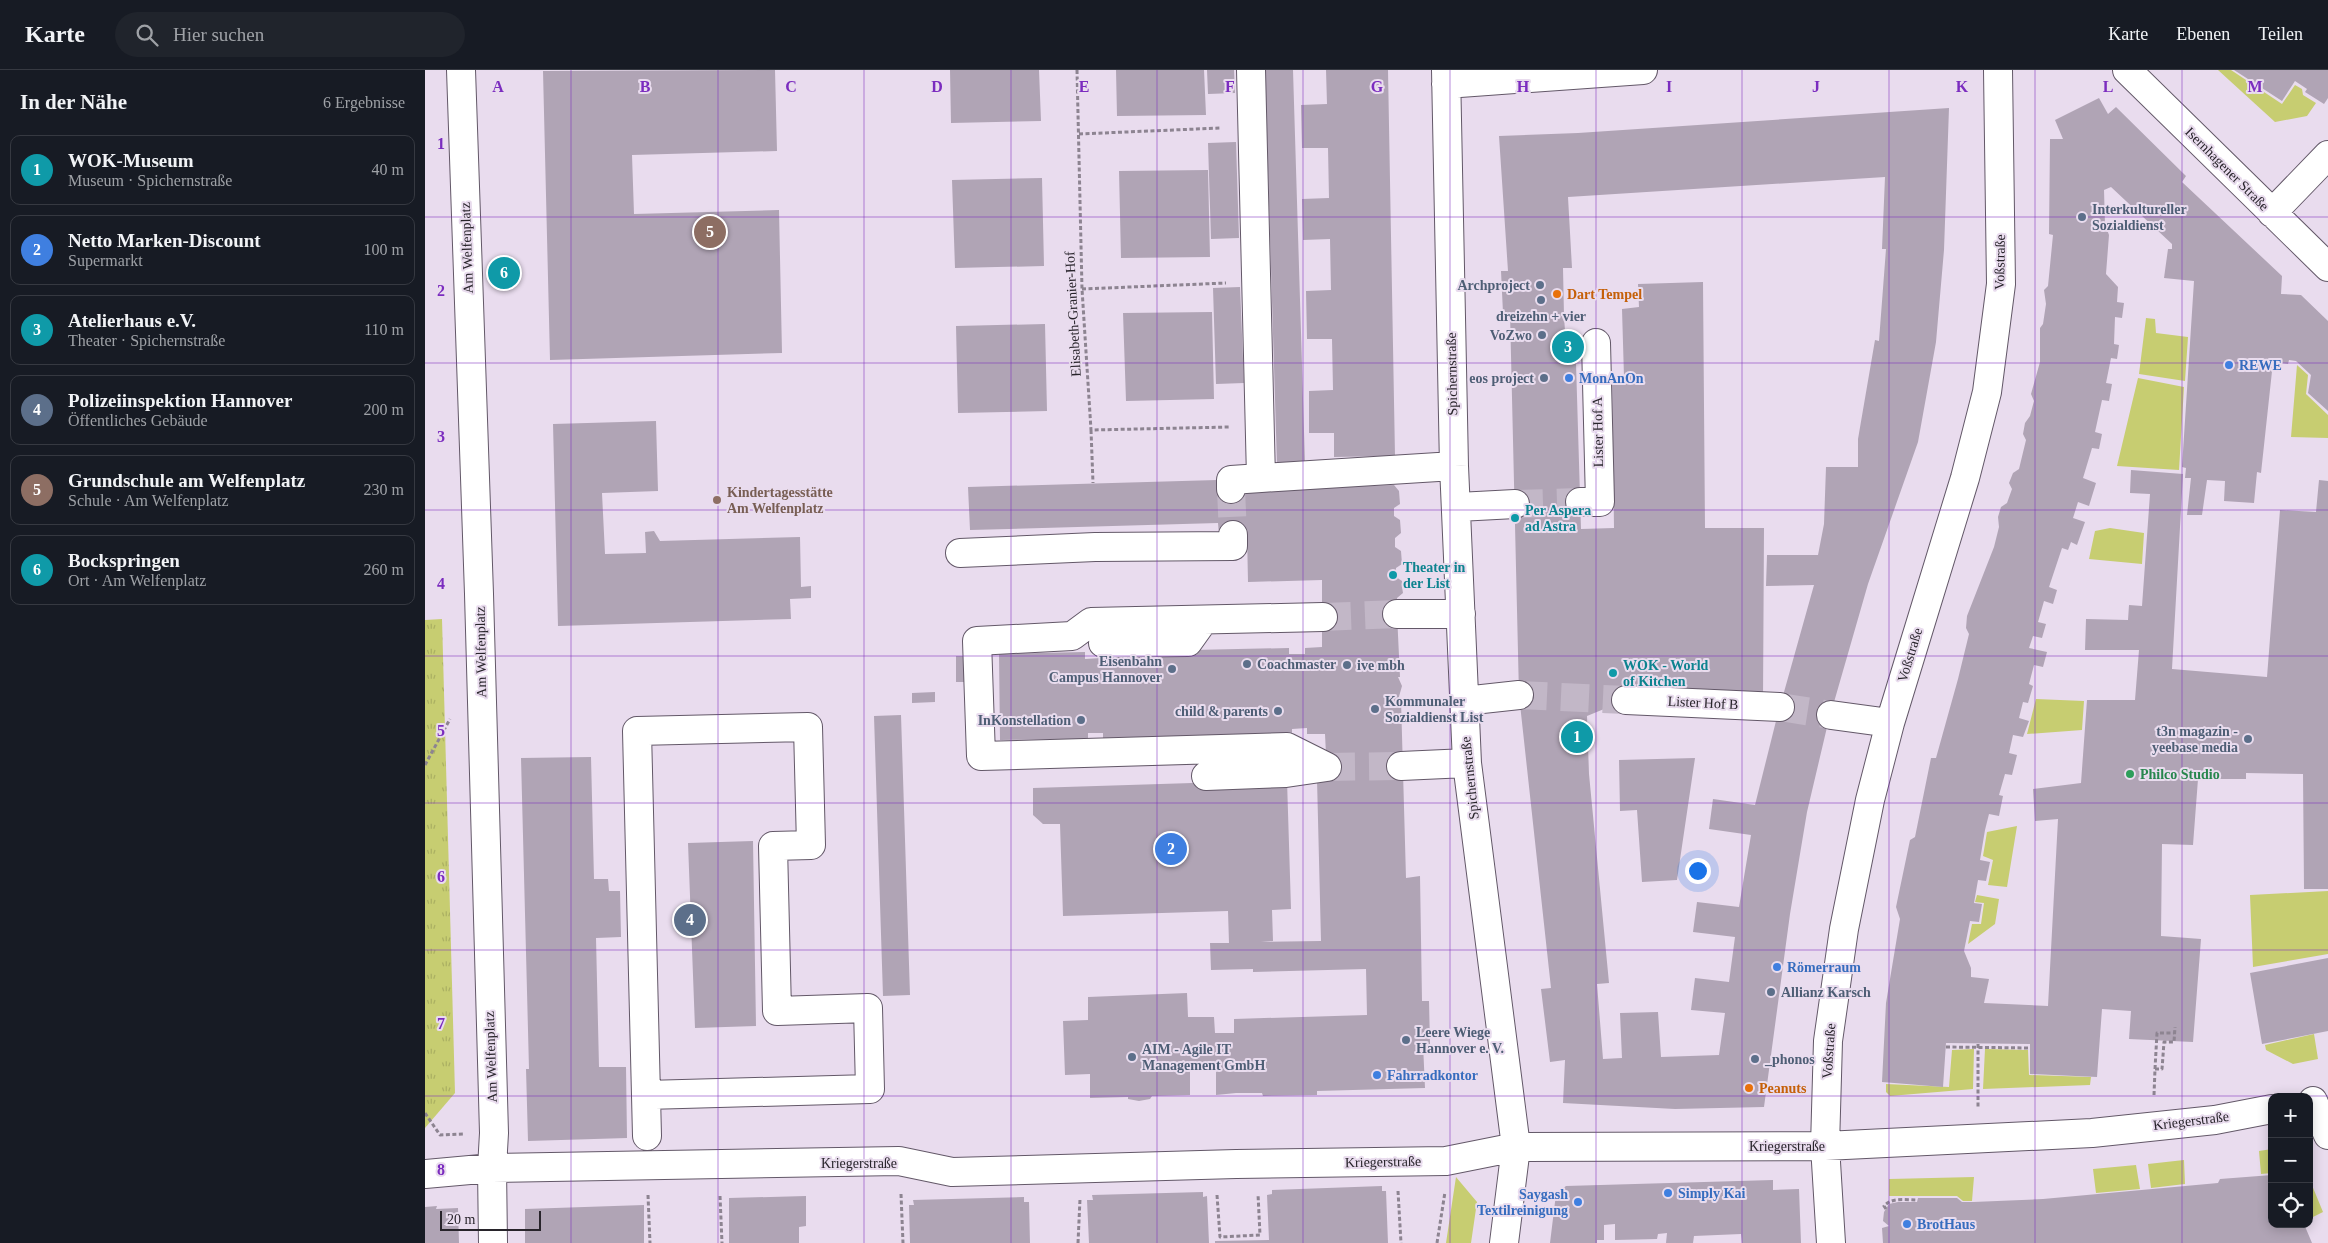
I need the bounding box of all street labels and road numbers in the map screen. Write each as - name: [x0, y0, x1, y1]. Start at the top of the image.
- street label: Isernhagener Straße: [2182, 124, 2272, 214]
- street label: Am Welfenplatz: [458, 202, 476, 294]
- street label: Voßstraße: [1992, 234, 2008, 290]
- street label: Elisabeth-Granier-Hof: [1062, 251, 1084, 377]
- street label: Spichernstraße: [1444, 332, 1460, 416]
- street label: Lister Hof A: [1590, 396, 1606, 468]
- street label: Am Welfenplatz: [473, 606, 489, 698]
- street label: Voßstraße: [1895, 626, 1925, 684]
- street label: Lister Hof B: [1667, 694, 1739, 712]
- street label: Spichernstraße: [1458, 736, 1482, 820]
- street label: Am Welfenplatz: [482, 1011, 500, 1103]
- street label: Voßstraße: [1820, 1023, 1838, 1079]
- street label: Kriegerstraße: [2152, 1109, 2230, 1133]
- street label: Kriegerstraße: [1749, 1139, 1825, 1154]
- street label: Kriegerstraße: [1345, 1154, 1421, 1170]
- street label: Kriegerstraße: [821, 1156, 897, 1171]

